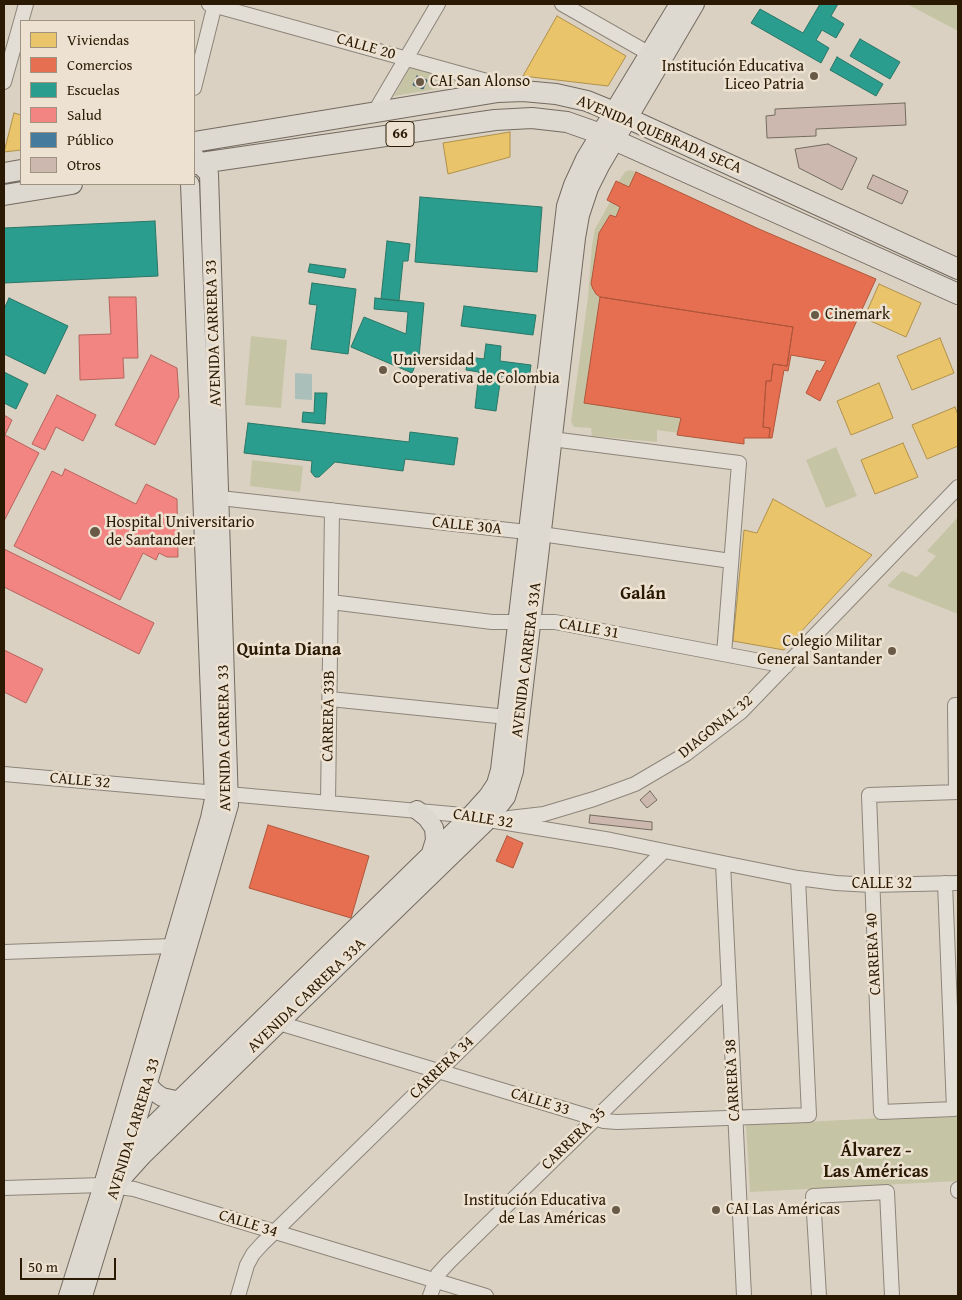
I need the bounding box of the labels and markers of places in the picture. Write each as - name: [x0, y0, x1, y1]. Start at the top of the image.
- place label: Institución Educativa Liceo Patria: [662, 57, 804, 95]
- marker: Institución Educativa Liceo Patria: [808, 70, 820, 82]
- place label: CAI San Alonso: [430, 72, 530, 92]
- marker: CAI San Alonso: [414, 76, 426, 88]
- place label: Cinemark: [825, 305, 890, 325]
- marker: Cinemark: [809, 309, 821, 321]
- place label: Universidad Cooperativa de Colombia: [393, 351, 560, 389]
- marker: Universidad Cooperativa de Colombia: [377, 364, 389, 376]
- place label: Hospital Universitario de Santander: [106, 513, 254, 551]
- marker: Hospital Universitario de Santander: [88, 525, 102, 539]
- place label: Colegio Militar General Santander: [757, 632, 882, 670]
- marker: Colegio Militar General Santander: [886, 645, 898, 657]
- place label: Institución Educativa de Las Américas: [464, 1191, 606, 1229]
- place label: CAI Las Américas: [726, 1200, 840, 1220]
- marker: Institución Educativa de Las Américas: [610, 1204, 622, 1216]
- marker: CAI Las Américas: [710, 1204, 722, 1216]

